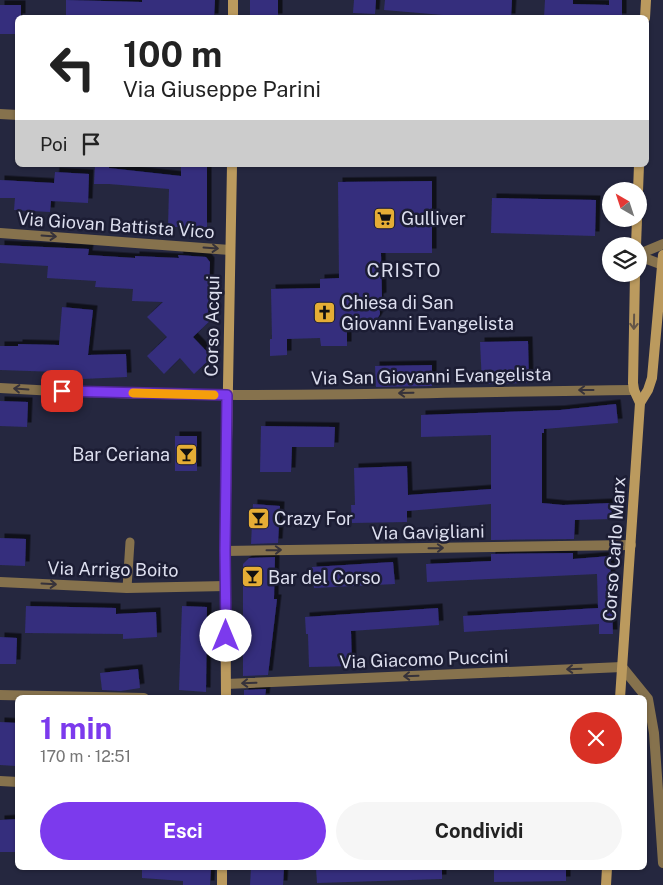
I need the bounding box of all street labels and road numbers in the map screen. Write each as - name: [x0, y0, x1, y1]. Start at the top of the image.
- street label: Via Giovan Battista Vico: [17, 208, 215, 242]
- street label: Corso Acqui: [201, 275, 223, 377]
- street label: Via San Giovanni Evangelista: [311, 363, 551, 389]
- street label: Corso Carlo Marx: [598, 476, 630, 622]
- street label: Via Gavigliani: [371, 521, 485, 543]
- street label: Via Arrigo Boito: [47, 557, 179, 581]
- street label: Via Giacomo Puccini: [339, 646, 509, 672]

